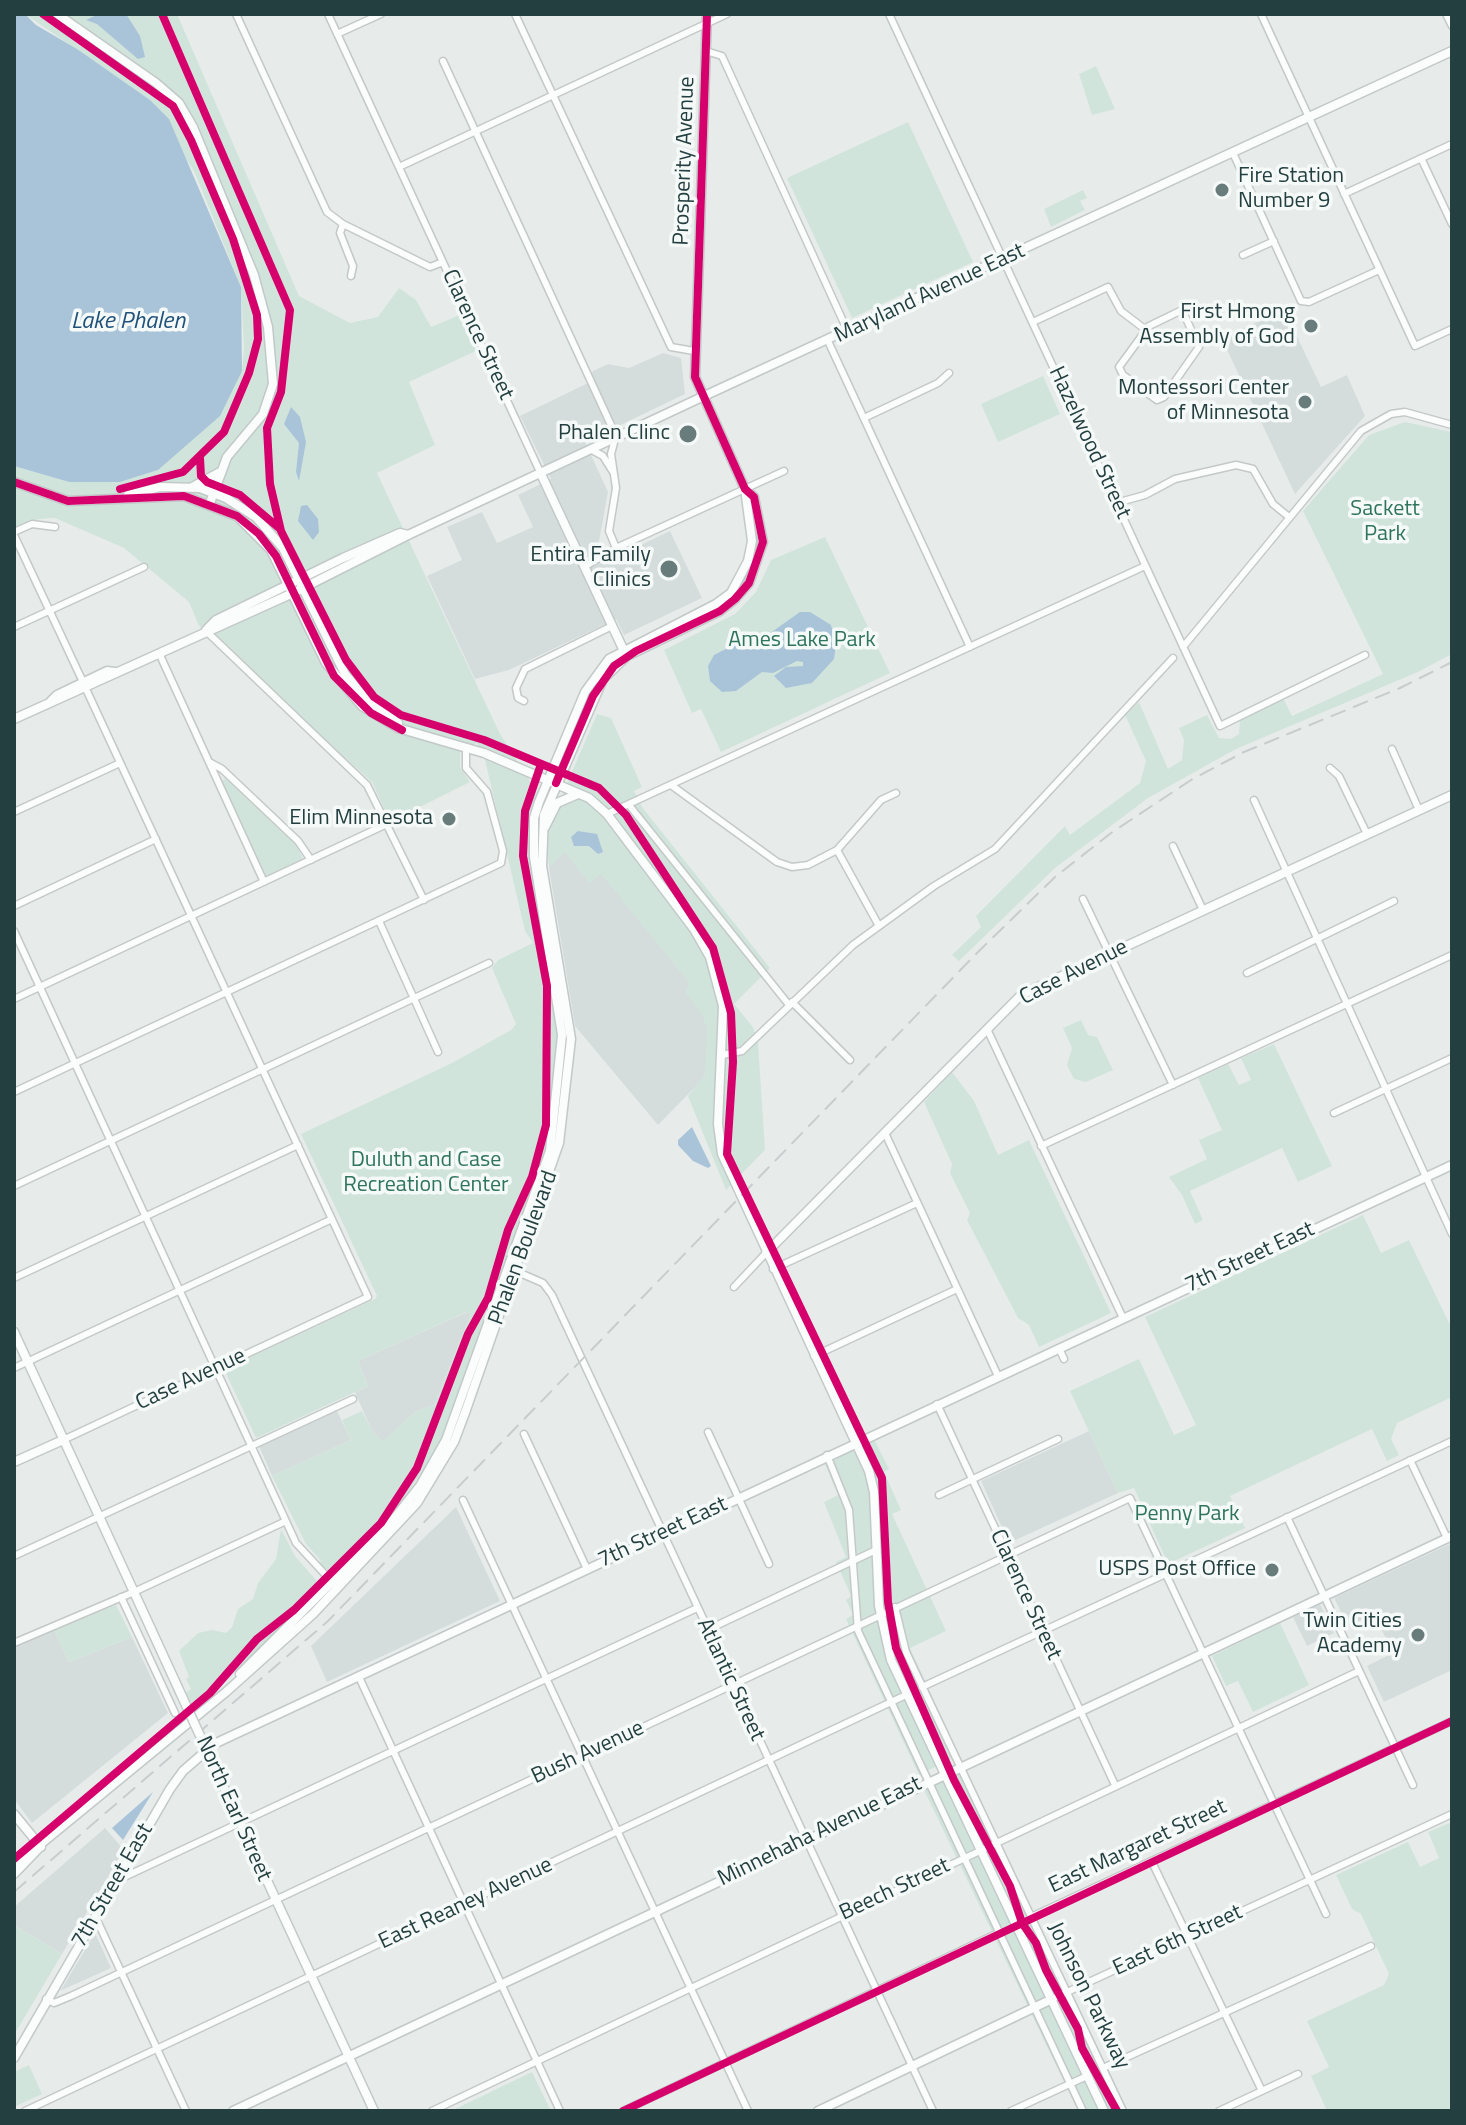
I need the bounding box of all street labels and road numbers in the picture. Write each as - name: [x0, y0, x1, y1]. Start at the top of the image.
- street label: Prosperity Avenue: [669, 76, 701, 246]
- street label: Maryland Avenue East: [831, 238, 1029, 350]
- street label: Clarence Street: [435, 266, 519, 404]
- street label: Hazelwood Street: [1042, 363, 1136, 523]
- street label: Case Avenue: [1015, 934, 1133, 1012]
- street label: Phalen Boulevard: [484, 1167, 564, 1329]
- street label: 7th Street East: [1181, 1217, 1319, 1299]
- street label: Case Avenue: [132, 1343, 250, 1417]
- street label: 7th Street East: [594, 1492, 732, 1574]
- street label: Clarence Street: [983, 1526, 1067, 1664]
- street label: Atlantic Street: [690, 1615, 770, 1745]
- street label: Bush Avenue: [528, 1715, 648, 1791]
- street label: North Earl Street: [189, 1732, 277, 1886]
- street label: Minnehaha Avenue East: [714, 1771, 926, 1893]
- street label: East Margaret Street: [1045, 1794, 1231, 1900]
- street label: 7th Street East: [67, 1819, 159, 1953]
- street label: East Reaney Avenue: [375, 1852, 557, 1956]
- street label: Beech Street: [836, 1853, 954, 1927]
- street label: East 6th Street: [1109, 1900, 1247, 1982]
- street label: Johnson Parkway: [1041, 1918, 1135, 2074]

